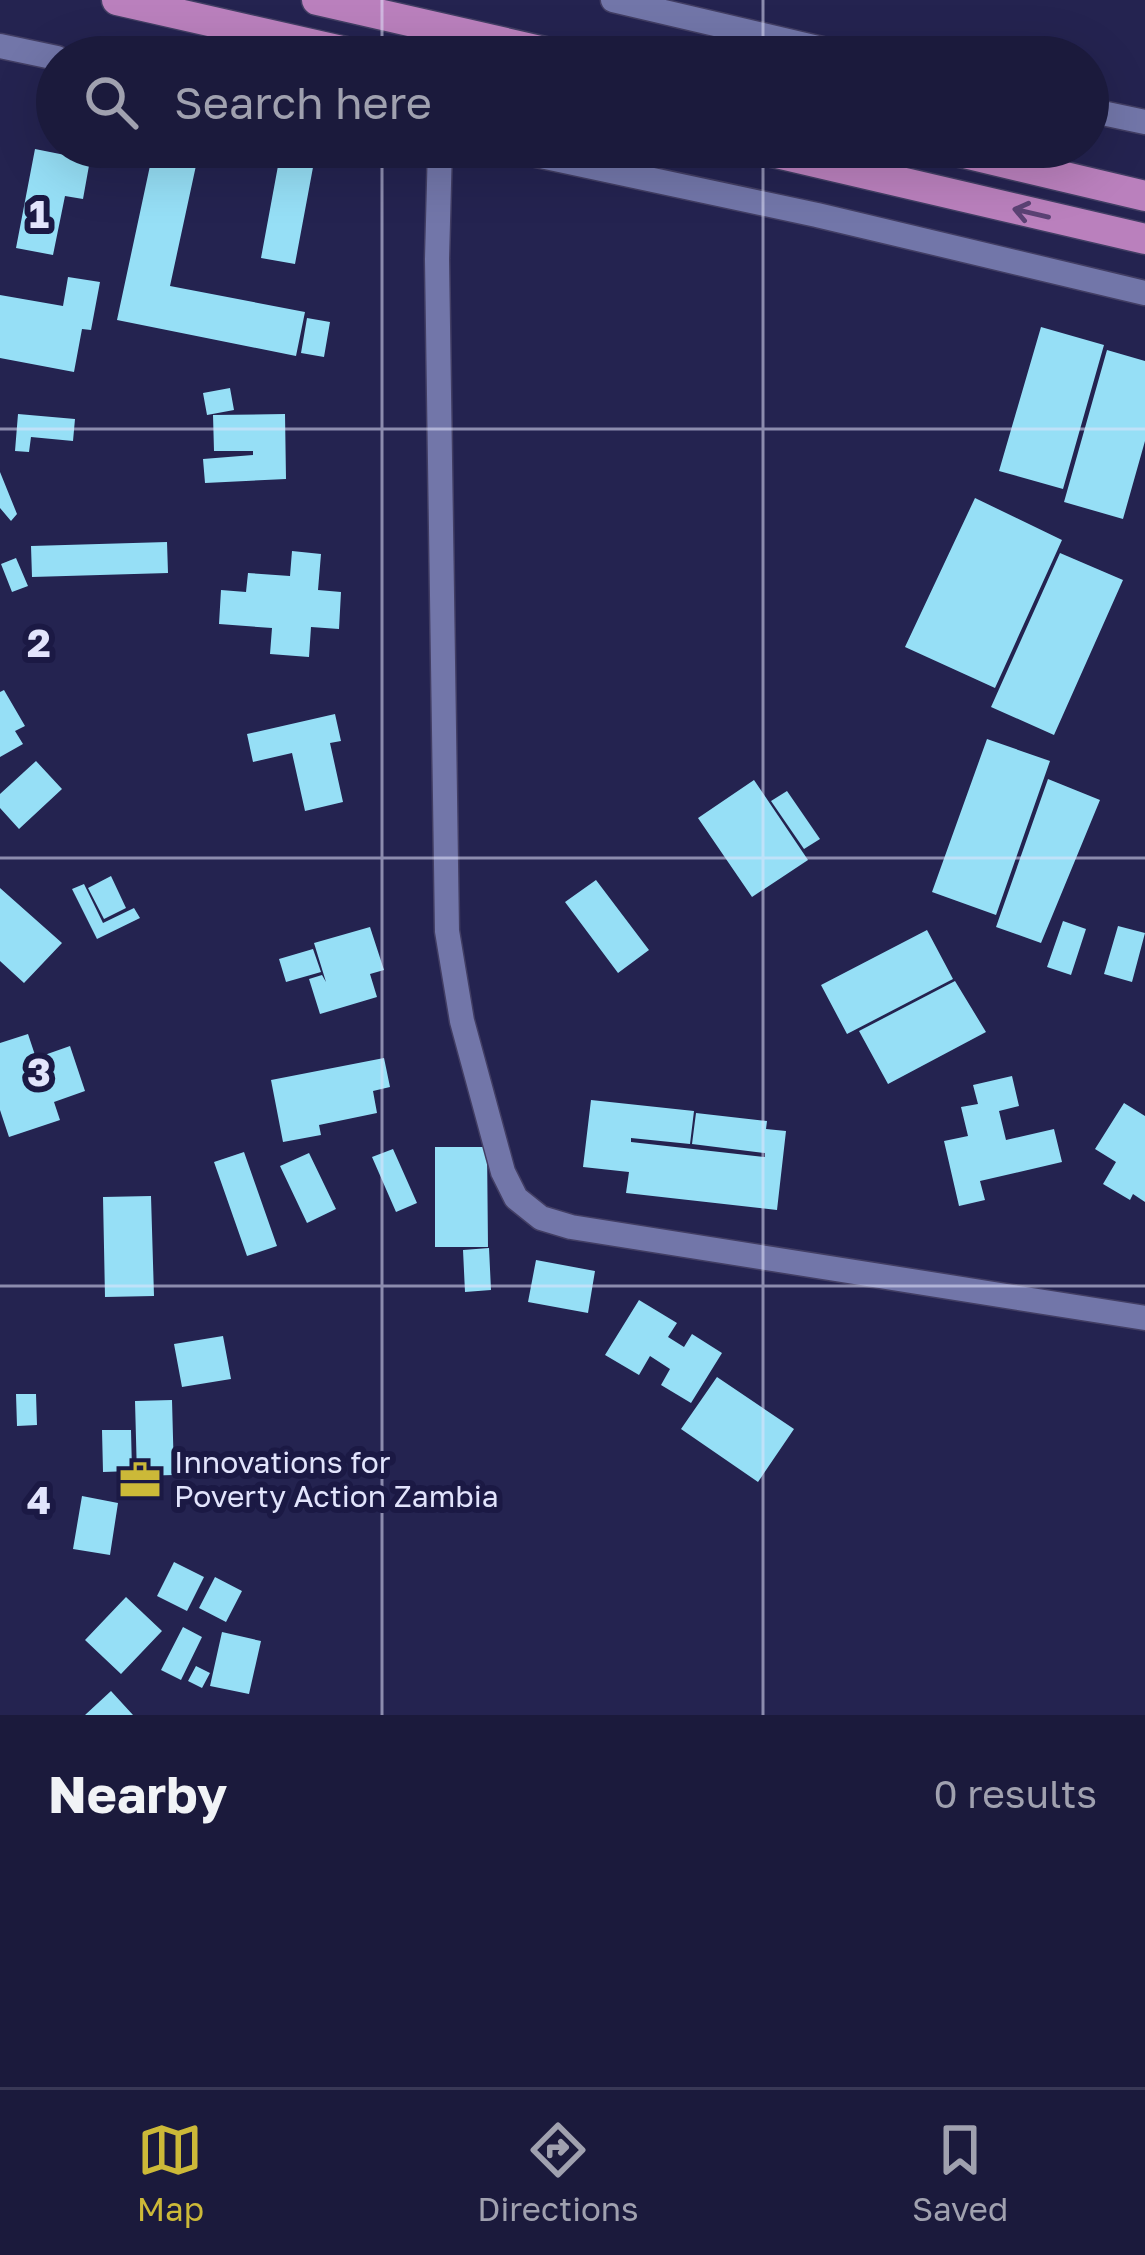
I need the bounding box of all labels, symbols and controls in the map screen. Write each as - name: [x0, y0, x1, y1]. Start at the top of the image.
- search box: [36, 36, 1109, 168]
- icon: search: [78, 69, 144, 135]
- text: Search here: [174, 75, 432, 129]
- text: 1: [29, 190, 49, 237]
- one-way arrow: [1013, 200, 1051, 223]
- text: 2: [27, 619, 51, 666]
- text: 3: [27, 1048, 51, 1095]
- place label: Innovations for Poverty Action Zambia: [174, 1444, 499, 1514]
- office icon: Innovations for Poverty Action Zambia: [117, 1457, 163, 1503]
- text: 4: [27, 1476, 51, 1523]
- text: Nearby: [48, 1763, 227, 1824]
- text: 0 results: [933, 1770, 1097, 1817]
- tab: Map: [137, 2117, 204, 2228]
- tab: Directions: [477, 2117, 639, 2228]
- tab: Saved: [912, 2117, 1008, 2228]

